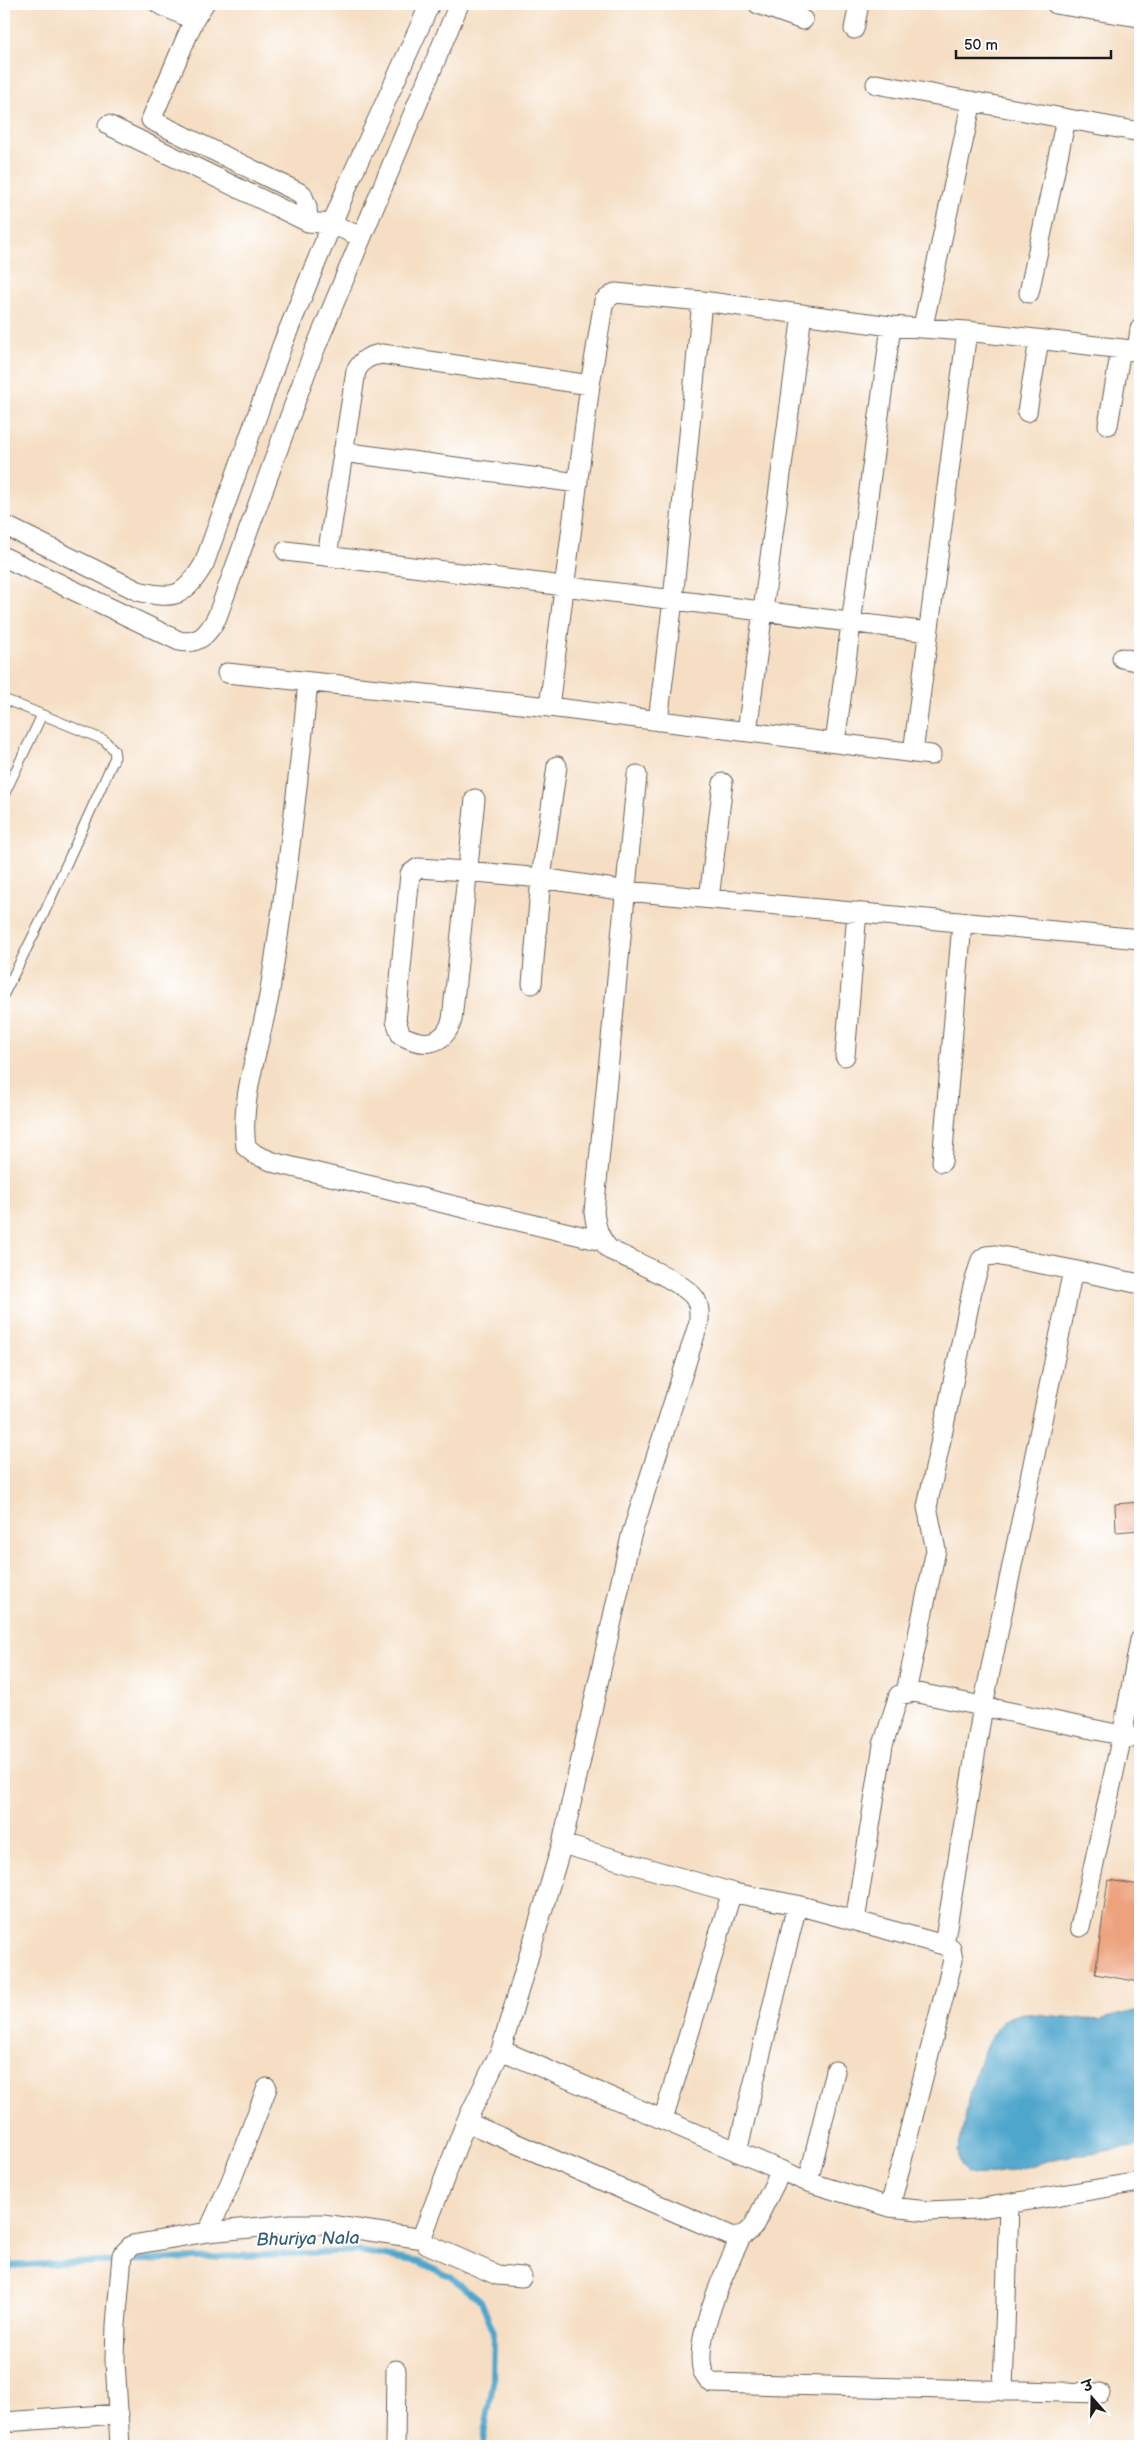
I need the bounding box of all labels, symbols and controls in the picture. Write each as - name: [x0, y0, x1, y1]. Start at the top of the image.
- scale bar: [956, 28, 1112, 60]
- text: 50 m: [964, 36, 998, 55]
- water label: Bhuriya Nala: [256, 2228, 360, 2250]
- north arrow: [1066, 2372, 1116, 2422]
- text: उ: [1079, 2376, 1097, 2397]

